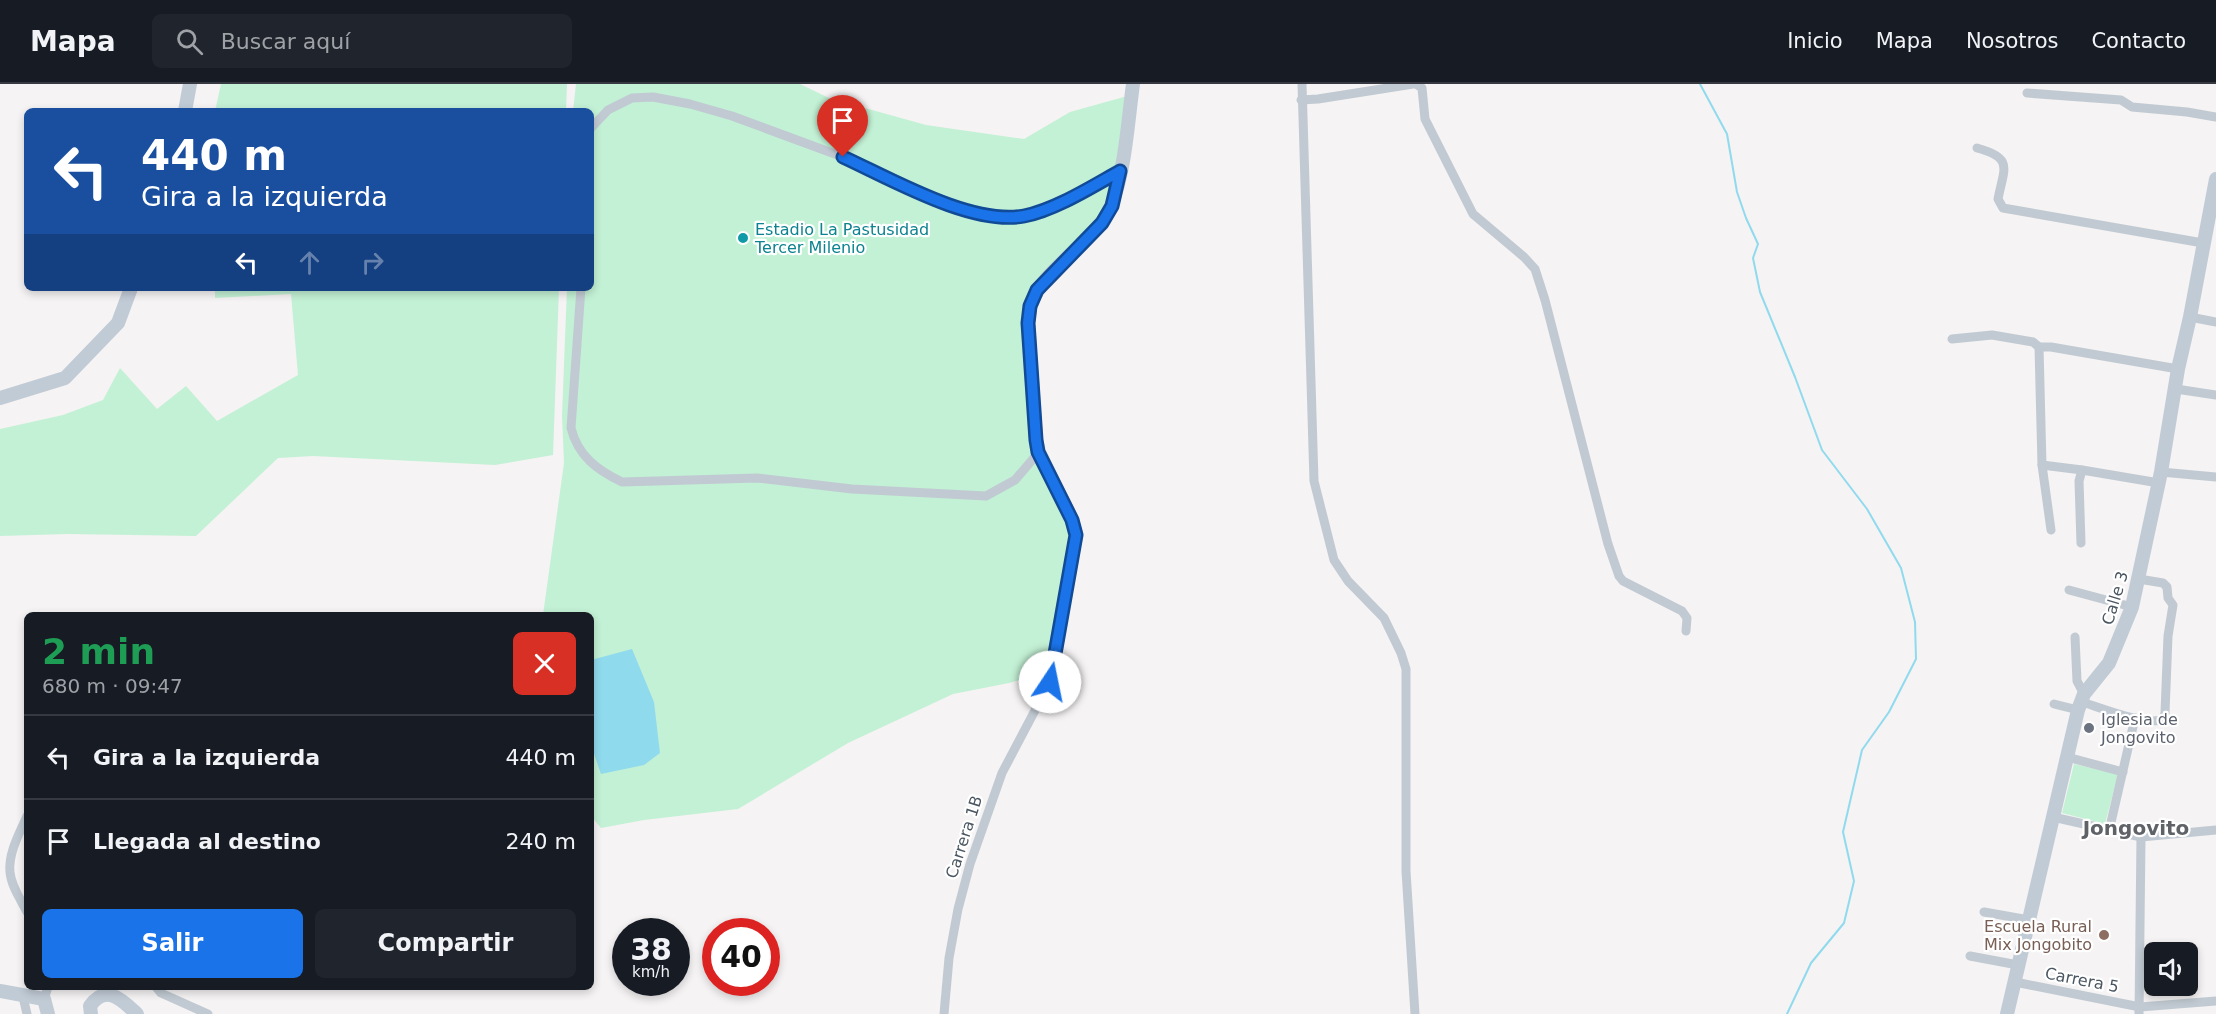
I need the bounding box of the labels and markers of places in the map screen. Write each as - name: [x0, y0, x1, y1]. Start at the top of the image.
- pin: [817, 95, 868, 157]
- place label: Estadio La Pastusidad Tercer Milenio: [754, 220, 929, 257]
- marker: Estadio La Pastusidad Tercer Milenio: [736, 231, 750, 245]
- place label: Iglesia de Jongovito: [2100, 710, 2178, 747]
- marker: Iglesia de Jongovito: [2082, 721, 2096, 735]
- place label: Escuela Rural Mix Jongobito: [1984, 917, 2092, 954]
- marker: Escuela Rural Mix Jongobito: [2097, 928, 2111, 942]

